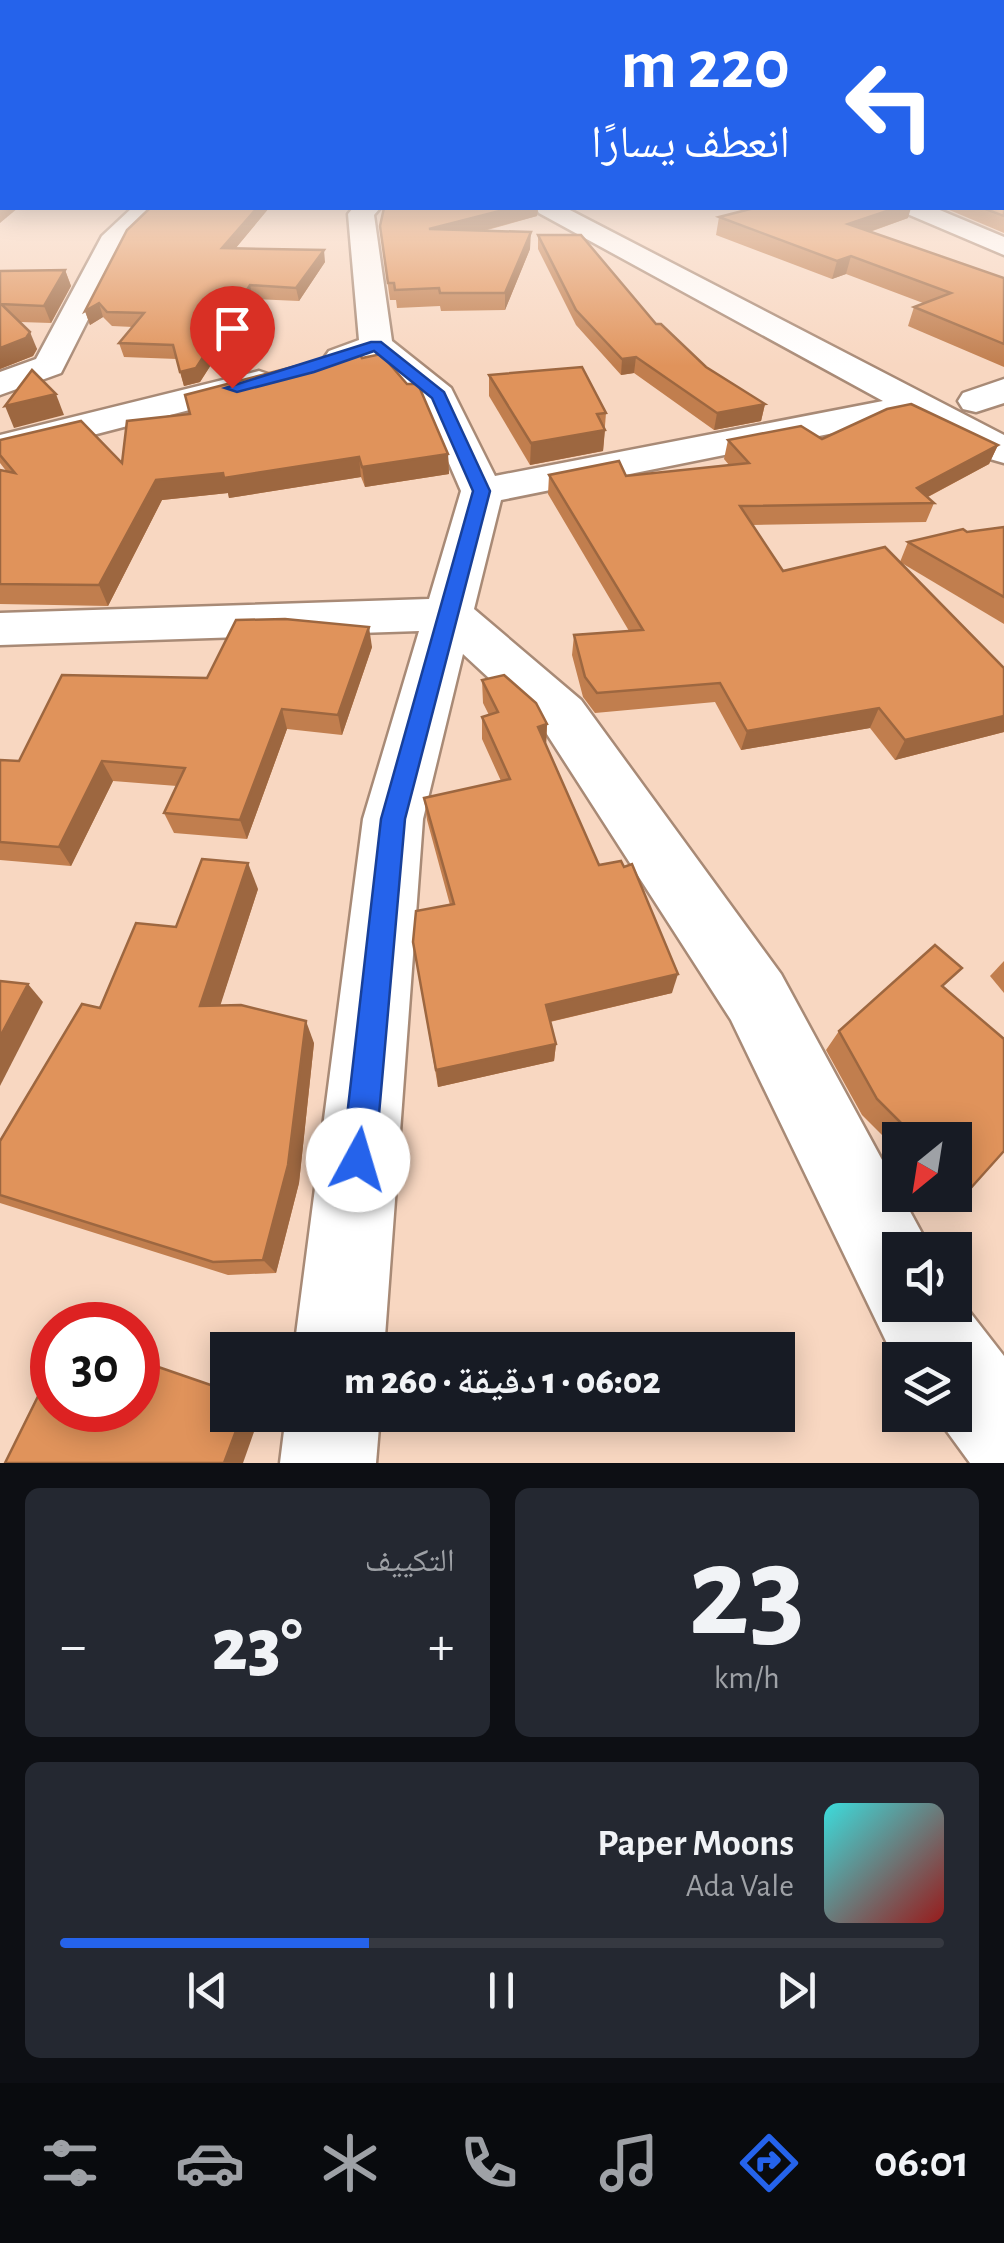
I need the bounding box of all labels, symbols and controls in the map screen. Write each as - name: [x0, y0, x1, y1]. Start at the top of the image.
- text: 220 m: [621, 31, 790, 101]
- icon: left: [825, 40, 955, 170]
- text: انعطف يسارًا: [591, 121, 790, 166]
- pin: [190, 286, 275, 389]
- icon: arrive: [205, 301, 260, 356]
- position arrow: [306, 1108, 410, 1212]
- north arrow: [882, 1122, 972, 1212]
- map controls: [882, 1122, 972, 1432]
- button: sound: [882, 1232, 972, 1322]
- speed limit sign: 30: [30, 1302, 160, 1432]
- button: layers: [882, 1342, 972, 1432]
- text: 06:02 · 1 دقيقة · 260 m: [344, 1363, 661, 1401]
- text: 23: [688, 1529, 805, 1659]
- text: التكييف: [365, 1545, 455, 1577]
- text: 23°: [212, 1609, 303, 1684]
- text: −: [60, 1619, 86, 1674]
- text: +: [428, 1619, 454, 1674]
- text: km/h: [714, 1662, 780, 1694]
- text: Paper Moons: [597, 1825, 794, 1863]
- text: Ada Vale: [686, 1870, 794, 1902]
- icon: previous: [180, 1963, 235, 2018]
- icon: pause: [474, 1963, 529, 2018]
- icon: next: [769, 1963, 824, 2018]
- icon: filters: [35, 2128, 105, 2198]
- icon: car: [175, 2128, 245, 2198]
- icon: climate: [315, 2128, 385, 2198]
- icon: phone: [454, 2128, 524, 2198]
- icon: music: [594, 2128, 664, 2198]
- icon: directions: [734, 2128, 804, 2198]
- text: 06:01: [874, 2140, 969, 2185]

